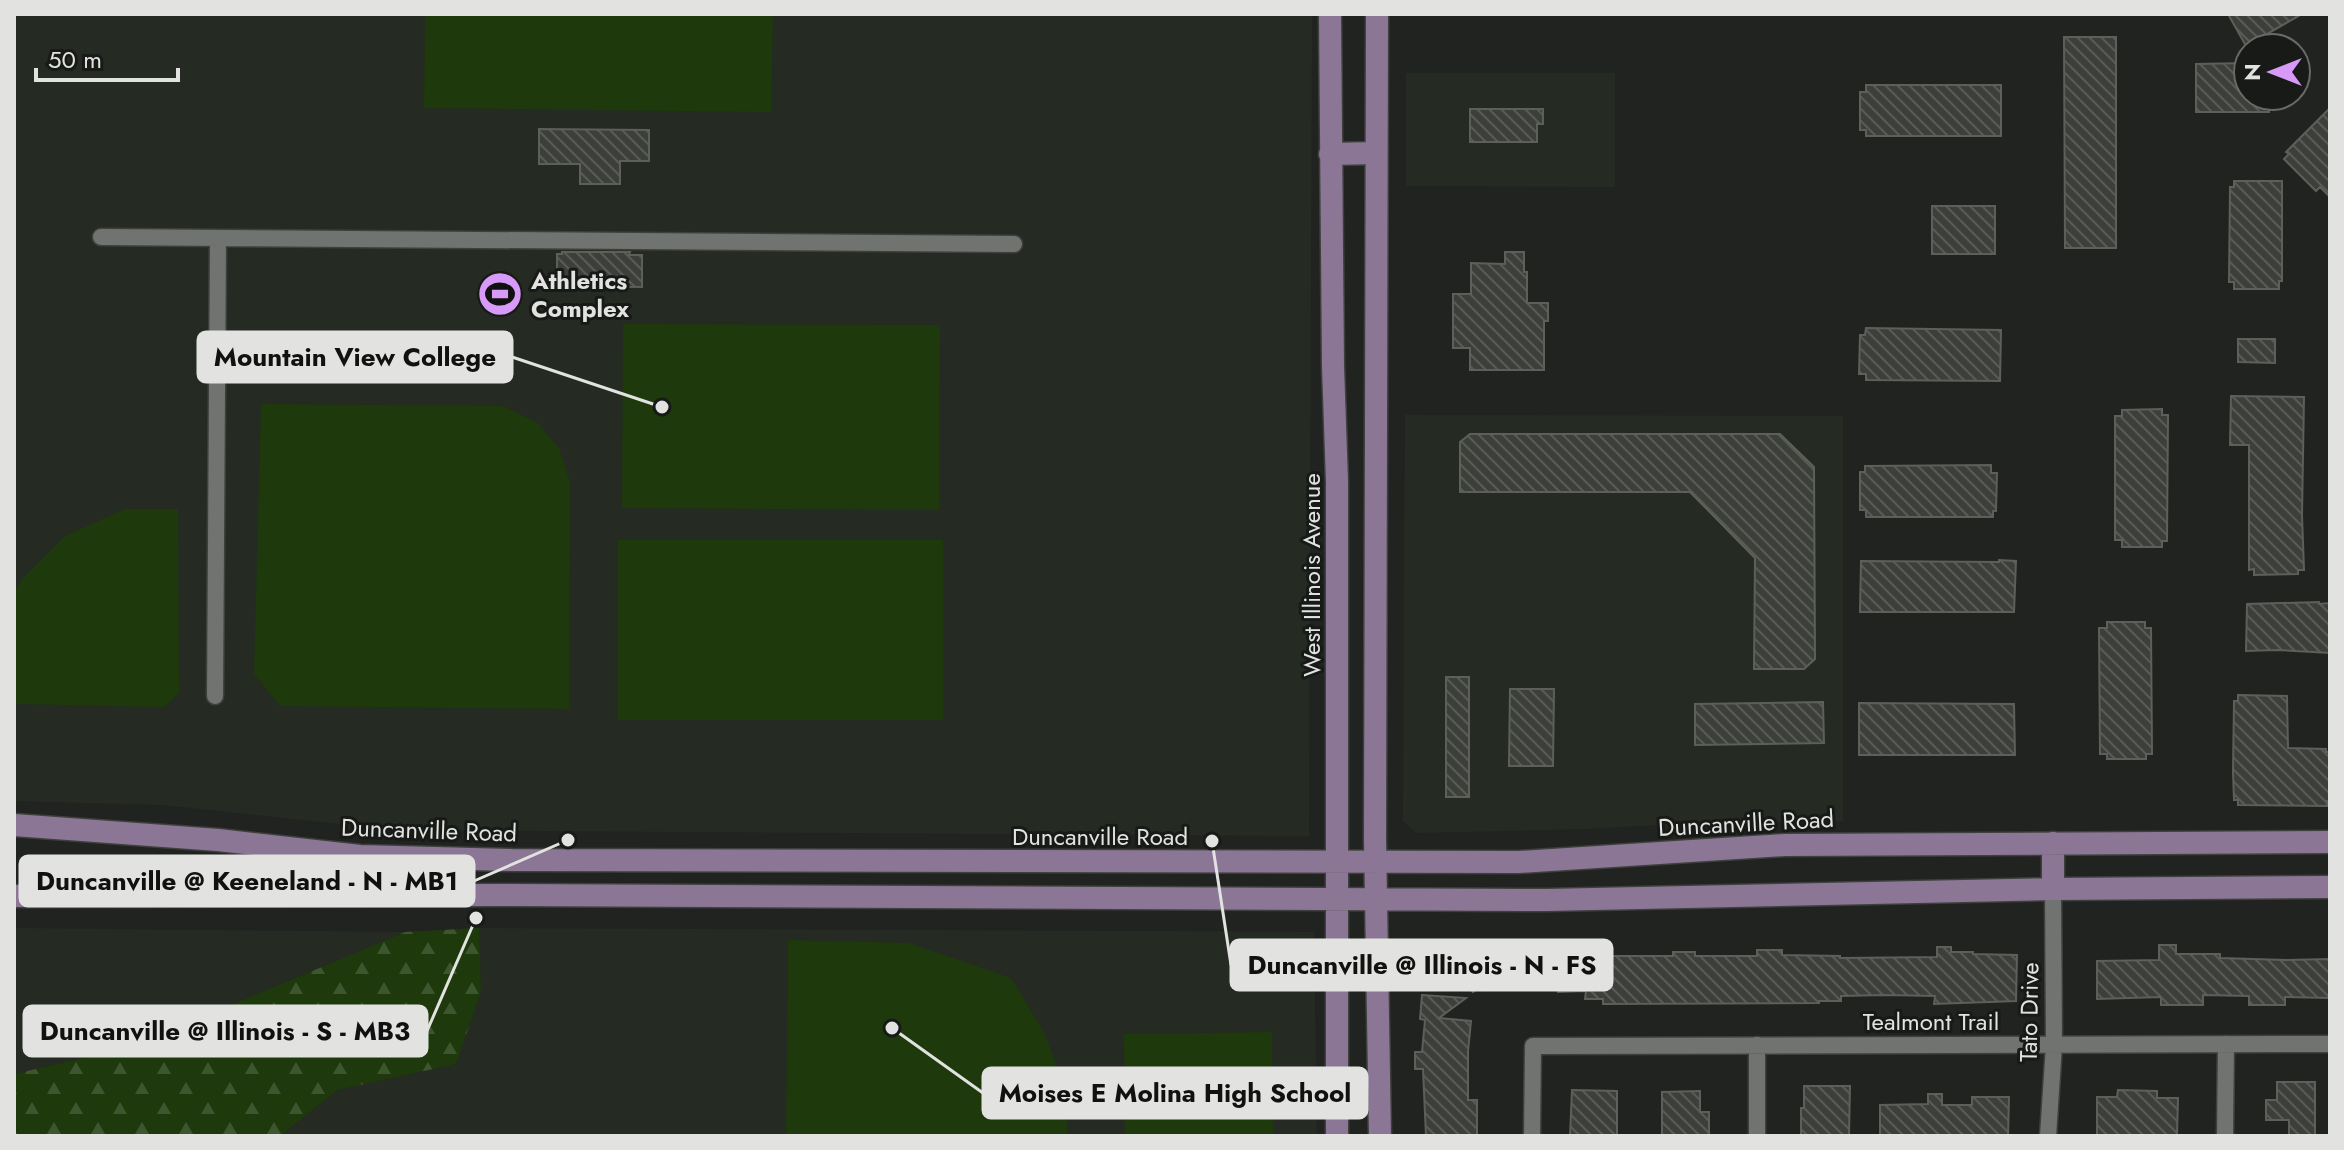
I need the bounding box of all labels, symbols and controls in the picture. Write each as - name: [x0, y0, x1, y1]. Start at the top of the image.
- scale bar: [36, 32, 178, 82]
- north arrow: [2232, 32, 2312, 112]
- text: 50 m: [48, 42, 102, 77]
- text: N: [2236, 63, 2268, 81]
- place label: Athletics Complex: [530, 263, 629, 326]
- sports icon: Athletics Complex: [476, 270, 524, 318]
- callout: Mountain View College: [198, 332, 512, 382]
- text: Mountain View College: [214, 338, 496, 376]
- street label: West Illinois Avenue: [1294, 473, 1329, 677]
- street label: Duncanville Road: [1657, 801, 1835, 845]
- street label: Duncanville Road: [340, 809, 518, 851]
- street label: Duncanville Road: [1012, 819, 1188, 854]
- callout: Duncanville @ Keeneland - N - MB1: [20, 856, 474, 906]
- text: Duncanville @ Keeneland - N - MB1: [36, 862, 458, 900]
- callout: Duncanville @ Illinois - N - FS: [1231, 940, 1612, 990]
- text: Duncanville @ Illinois - N - FS: [1248, 946, 1596, 984]
- street label: Tato Drive: [2011, 962, 2047, 1062]
- street label: Tealmont Trail: [1863, 1004, 1999, 1039]
- callout: Duncanville @ Illinois - S - MB3: [24, 1006, 427, 1056]
- text: Duncanville @ Illinois - S - MB3: [40, 1012, 410, 1050]
- callout: Moises E Molina High School: [983, 1068, 1367, 1118]
- text: Moises E Molina High School: [999, 1074, 1351, 1112]

